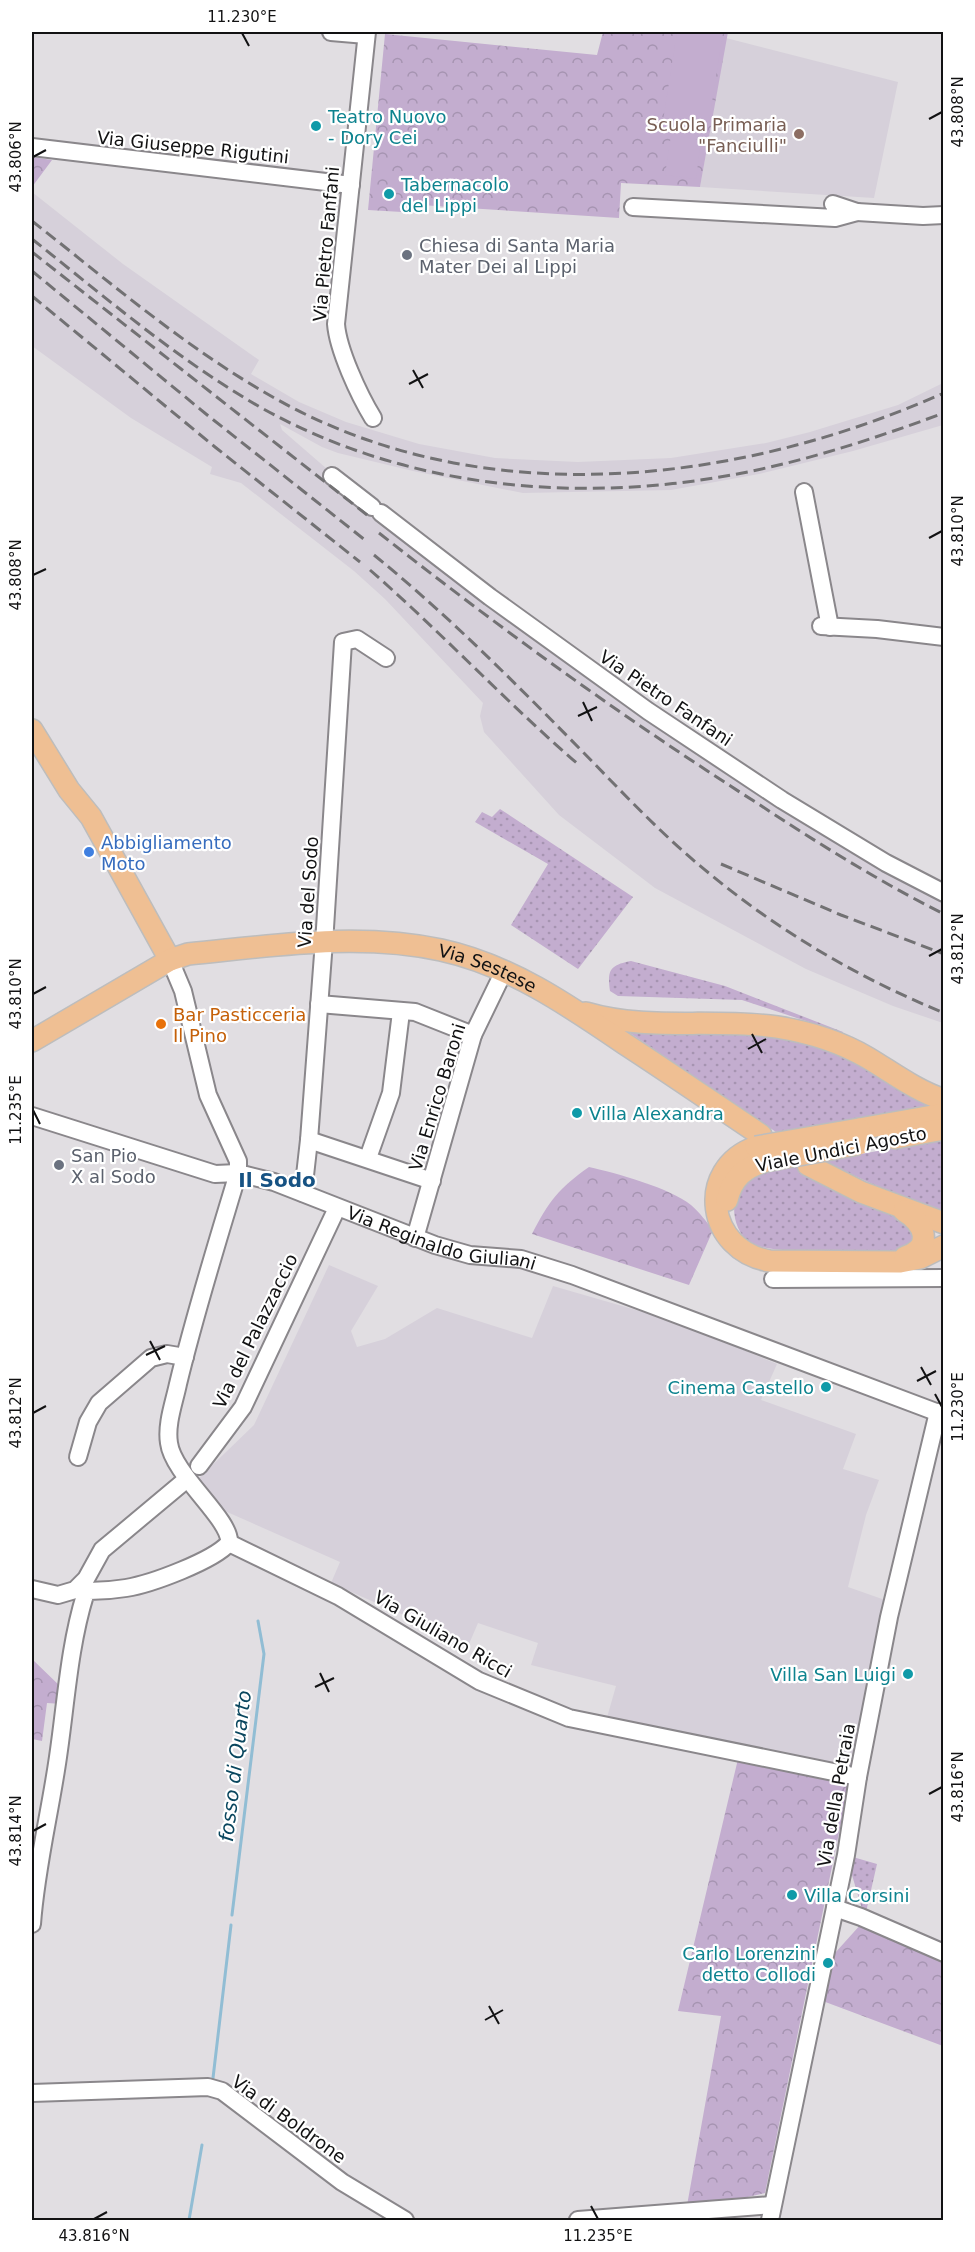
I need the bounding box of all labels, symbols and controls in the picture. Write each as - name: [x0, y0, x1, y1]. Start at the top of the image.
- text: 11.230°E: [207, 8, 277, 26]
- text: 43.808°N: [949, 76, 967, 148]
- place label: Teatro Nuovo - Dory Cei: [327, 106, 446, 148]
- place label: Scuola Primaria "Fanciulli": [647, 114, 787, 156]
- marker: Teatro Nuovo - Dory Cei: [309, 119, 323, 133]
- text: 43.806°N: [7, 121, 25, 193]
- street label: Via Giuseppe Rigutini: [96, 126, 290, 168]
- marker: Scuola Primaria "Fanciulli": [792, 127, 806, 141]
- street label: Via Pietro Fanfani: [309, 165, 343, 323]
- place label: Tabernacolo del Lippi: [400, 174, 509, 216]
- marker: Tabernacolo del Lippi: [382, 187, 396, 201]
- place label: Chiesa di Santa Maria Mater Dei al Lippi: [419, 235, 615, 277]
- marker: Chiesa di Santa Maria Mater Dei al Lippi: [400, 248, 414, 262]
- text: 43.810°N: [949, 495, 967, 567]
- text: 43.808°N: [7, 539, 25, 611]
- street label: Via Pietro Fanfani: [595, 646, 737, 750]
- place label: Abbigliamento Moto: [101, 832, 232, 874]
- street label: Via del Sodo: [294, 836, 322, 948]
- marker: Abbigliamento Moto: [82, 845, 96, 859]
- text: 43.812°N: [949, 913, 967, 985]
- street label: Via Sestese: [436, 939, 541, 996]
- text: 43.810°N: [7, 958, 25, 1030]
- place label: Bar Pasticceria Il Pino: [173, 1004, 306, 1046]
- marker: Bar Pasticceria Il Pino: [154, 1017, 168, 1031]
- street label: Via Enrico Baroni: [405, 1021, 469, 1173]
- text: 11.235°E: [7, 1075, 25, 1145]
- place label: Villa Alexandra: [589, 1103, 724, 1124]
- marker: Villa Alexandra: [570, 1106, 584, 1120]
- street label: Viale Undici Agosto: [754, 1122, 928, 1176]
- place label: San Pio X al Sodo: [71, 1145, 156, 1187]
- marker: San Pio X al Sodo: [52, 1158, 66, 1172]
- district label: Il Sodo: [238, 1168, 316, 1192]
- street label: Via Reginaldo Giuliani: [344, 1201, 539, 1274]
- street label: Via del Palazzaccio: [208, 1250, 302, 1412]
- text: 11.230°E: [949, 1372, 967, 1442]
- text: 43.812°N: [7, 1377, 25, 1449]
- place label: Cinema Castello: [668, 1377, 814, 1398]
- marker: Cinema Castello: [819, 1380, 833, 1394]
- street label: Via Giuliano Ricci: [370, 1586, 516, 1682]
- place label: Villa San Luigi: [770, 1664, 896, 1685]
- marker: Villa San Luigi: [901, 1667, 915, 1681]
- water label: fosso di Quarto: [214, 1689, 256, 1843]
- street label: Via della Petraia: [813, 1721, 859, 1869]
- text: 43.816°N: [949, 1751, 967, 1823]
- text: 43.814°N: [7, 1795, 25, 1867]
- place label: Villa Corsini: [804, 1885, 909, 1906]
- marker: Villa Corsini: [785, 1888, 799, 1902]
- place label: Carlo Lorenzini detto Collodi: [682, 1943, 816, 1985]
- marker: Carlo Lorenzini detto Collodi: [821, 1956, 835, 1970]
- street label: Via di Boldrone: [228, 2071, 350, 2167]
- text: 43.816°N: [58, 2227, 130, 2245]
- text: 11.235°E: [563, 2227, 633, 2245]

